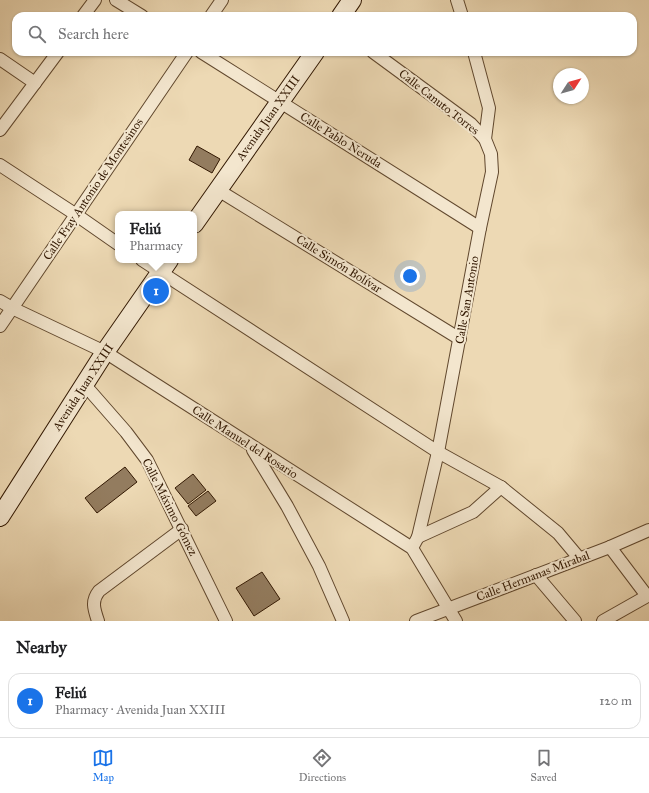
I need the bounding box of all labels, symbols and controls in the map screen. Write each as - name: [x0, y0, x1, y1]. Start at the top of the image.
- search box: [12, 12, 637, 56]
- icon: search: [26, 23, 48, 45]
- text: Search here: [58, 25, 129, 43]
- street label: Calle Canuto Torres: [396, 66, 482, 138]
- north arrow: [553, 68, 589, 104]
- street label: Avenida Juan XXIII: [233, 73, 303, 165]
- street label: Calle Pablo Neruda: [298, 109, 385, 171]
- street label: Calle Fray Antonio de Montesinos: [40, 115, 146, 263]
- popup: [115, 211, 197, 263]
- text: Feliú: [129, 220, 161, 238]
- street label: Calle Simón Bolívar: [294, 232, 385, 296]
- text: Pharmacy: [129, 238, 183, 254]
- street label: Calle San Antonio: [452, 255, 482, 345]
- your location: [400, 266, 420, 286]
- pin: 1: [143, 276, 169, 306]
- street label: Avenida Juan XXIII: [49, 341, 117, 434]
- street label: Calle Manuel del Rosario: [190, 403, 300, 481]
- street label: Calle Máximo Gómez: [139, 456, 201, 559]
- street label: Calle Hermanas Mirabal: [474, 548, 592, 604]
- text: Nearby: [16, 637, 67, 658]
- text: Feliú: [55, 684, 87, 702]
- text: 1: [27, 693, 33, 709]
- text: 120 m: [599, 693, 632, 709]
- text: Pharmacy · Avenida Juan XXIII: [55, 702, 226, 718]
- tab: Map: [92, 747, 114, 784]
- tab: Directions: [299, 747, 346, 784]
- tab: Saved: [531, 747, 557, 784]

